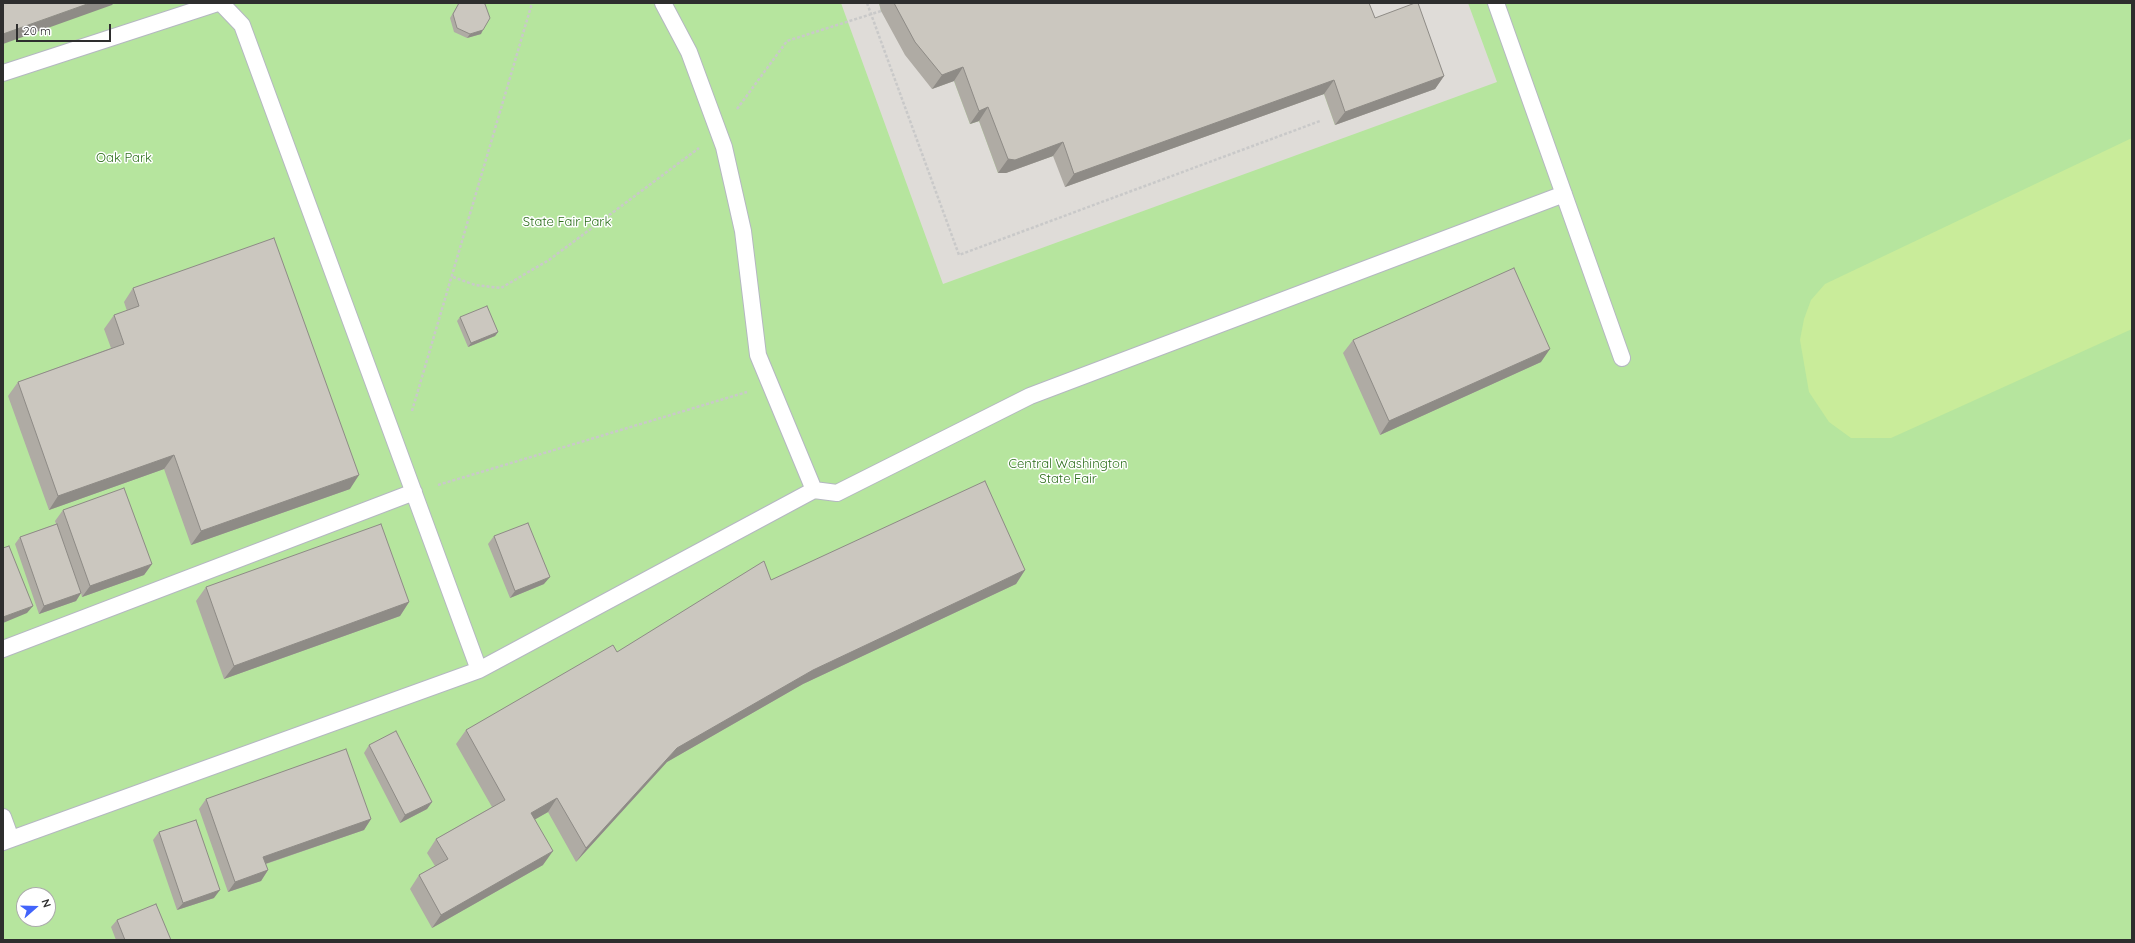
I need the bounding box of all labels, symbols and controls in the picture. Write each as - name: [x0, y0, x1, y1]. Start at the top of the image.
- scale bar: [18, 16, 113, 42]
- text: 20 m: [23, 23, 51, 38]
- park label: Oak Park: [96, 150, 152, 166]
- park label: State Fair Park: [523, 214, 611, 230]
- park label: Central Washington State Fair: [1009, 456, 1127, 487]
- north arrow: [16, 887, 56, 927]
- text: N: [38, 897, 54, 909]

